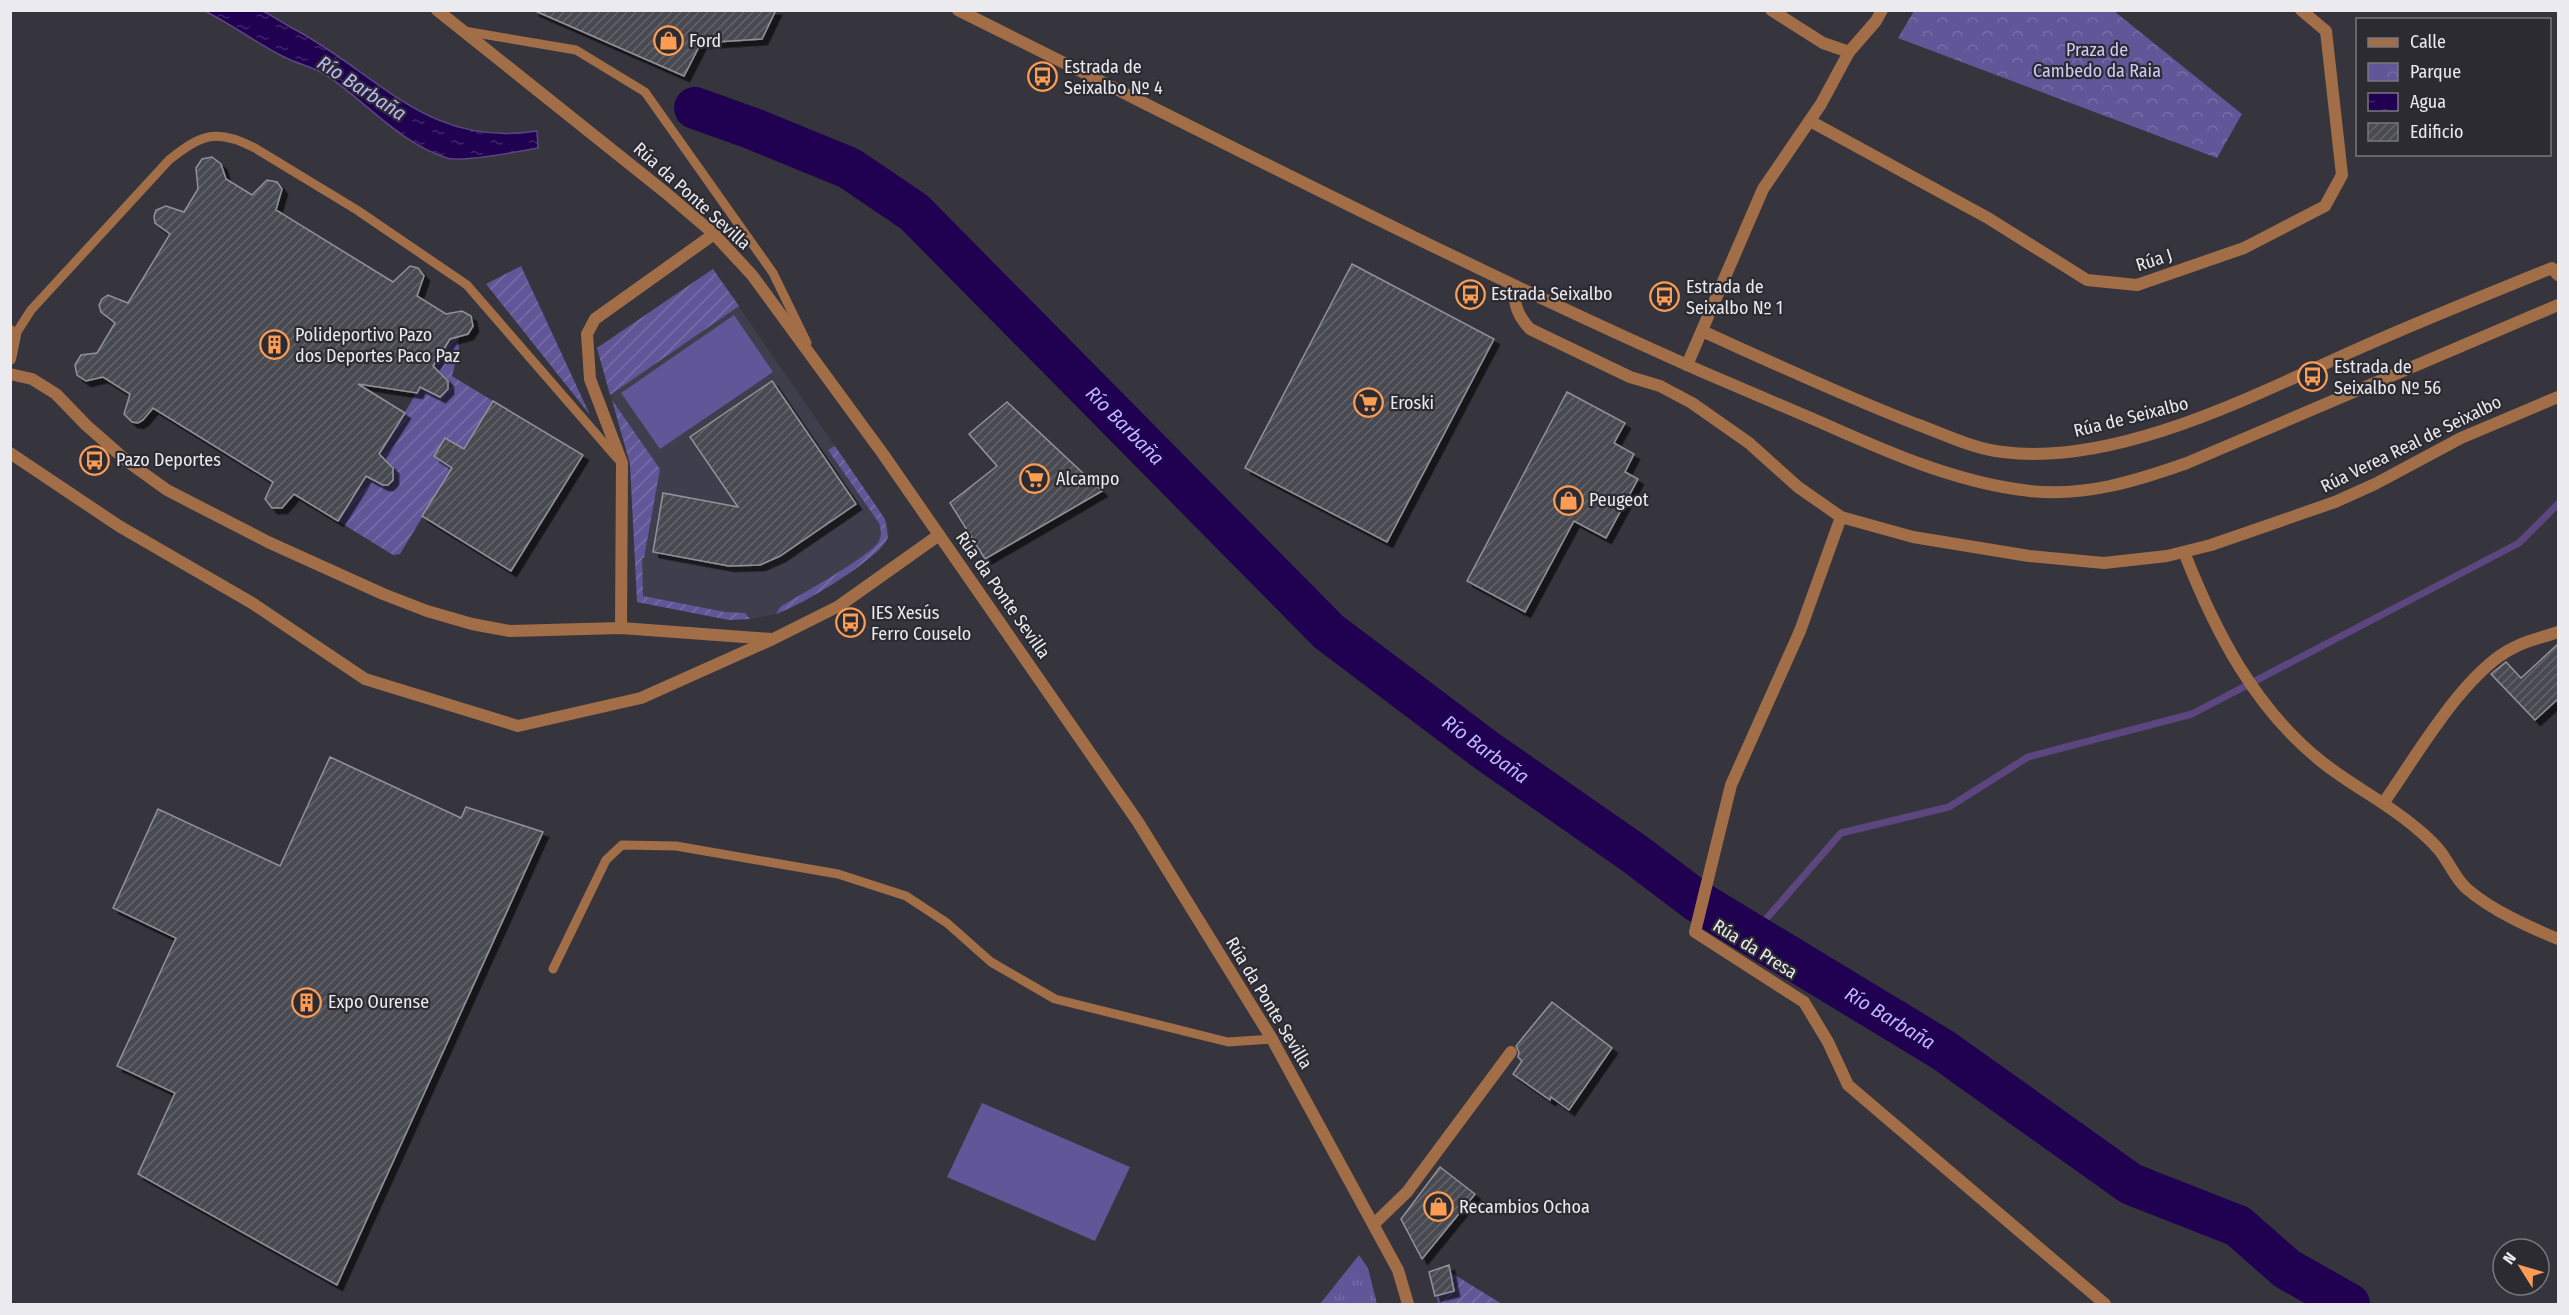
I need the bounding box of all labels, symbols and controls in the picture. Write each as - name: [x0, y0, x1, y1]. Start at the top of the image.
- legend: [2356, 18, 2551, 156]
- shop icon: Ford: [652, 25, 684, 57]
- place label: Ford: [689, 30, 721, 52]
- text: Calle: [2410, 31, 2446, 53]
- park label: Praza de Cambedo da Raia: [2033, 39, 2161, 82]
- water label: Río Barbaña: [313, 50, 411, 126]
- place label: Estrada de Seixalbo Nº 4: [1064, 56, 1163, 99]
- bus stop icon: Estrada de Seixalbo Nº 4: [1027, 61, 1059, 93]
- text: Parque: [2410, 61, 2461, 83]
- text: Agua: [2410, 91, 2446, 113]
- text: Edificio: [2410, 121, 2463, 143]
- street label: Rúa da Ponte Sevilla: [629, 138, 755, 254]
- street label: Rúa J: [2133, 244, 2175, 276]
- place label: Estrada de Seixalbo Nº 1: [1686, 276, 1783, 319]
- bus stop icon: Estrada Seixalbo: [1454, 278, 1486, 310]
- bus stop icon: Estrada de Seixalbo Nº 1: [1649, 281, 1681, 313]
- place label: Estrada Seixalbo: [1491, 283, 1613, 305]
- place label: Polideportivo Pazo dos Deportes Paco Paz: [295, 324, 460, 367]
- building icon: Polideportivo Pazo dos Deportes Paco Paz: [258, 329, 290, 361]
- place label: Estrada de Seixalbo Nº 56: [2334, 356, 2441, 399]
- bus stop icon: Estrada de Seixalbo Nº 56: [2297, 361, 2329, 393]
- water label: Río Barbaña: [1081, 381, 1169, 470]
- supermarket icon: Eroski: [1353, 387, 1385, 419]
- street label: Rúa Verea Real de Seixalbo: [2317, 391, 2505, 497]
- place label: Eroski: [1390, 392, 1434, 414]
- street label: Rúa de Seixalbo: [2071, 392, 2191, 442]
- bus stop icon: Pazo Deportes: [79, 444, 111, 476]
- place label: Pazo Deportes: [116, 449, 221, 471]
- supermarket icon: Alcampo: [1019, 463, 1051, 495]
- place label: Alcampo: [1056, 468, 1119, 490]
- shop icon: Peugeot: [1552, 484, 1584, 516]
- place label: Peugeot: [1589, 489, 1649, 511]
- street label: Rúa da Ponte Sevilla: [951, 527, 1055, 663]
- place label: IES Xesús Ferro Couselo: [871, 602, 971, 645]
- bus stop icon: IES Xesús Ferro Couselo: [834, 607, 866, 639]
- water label: Río Barbaña: [1438, 710, 1534, 789]
- street label: Rúa da Presa: [1709, 914, 1801, 984]
- street label: Rúa da Ponte Sevilla: [1221, 933, 1317, 1073]
- water label: Río Barbaña: [1841, 982, 1940, 1054]
- building icon: Expo Ourense: [291, 986, 323, 1018]
- place label: Expo Ourense: [328, 991, 429, 1013]
- shop icon: Recambios Ochoa: [1422, 1191, 1454, 1223]
- place label: Recambios Ochoa: [1459, 1196, 1590, 1218]
- north arrow: [2491, 1237, 2551, 1297]
- text: N: [2499, 1249, 2520, 1268]

